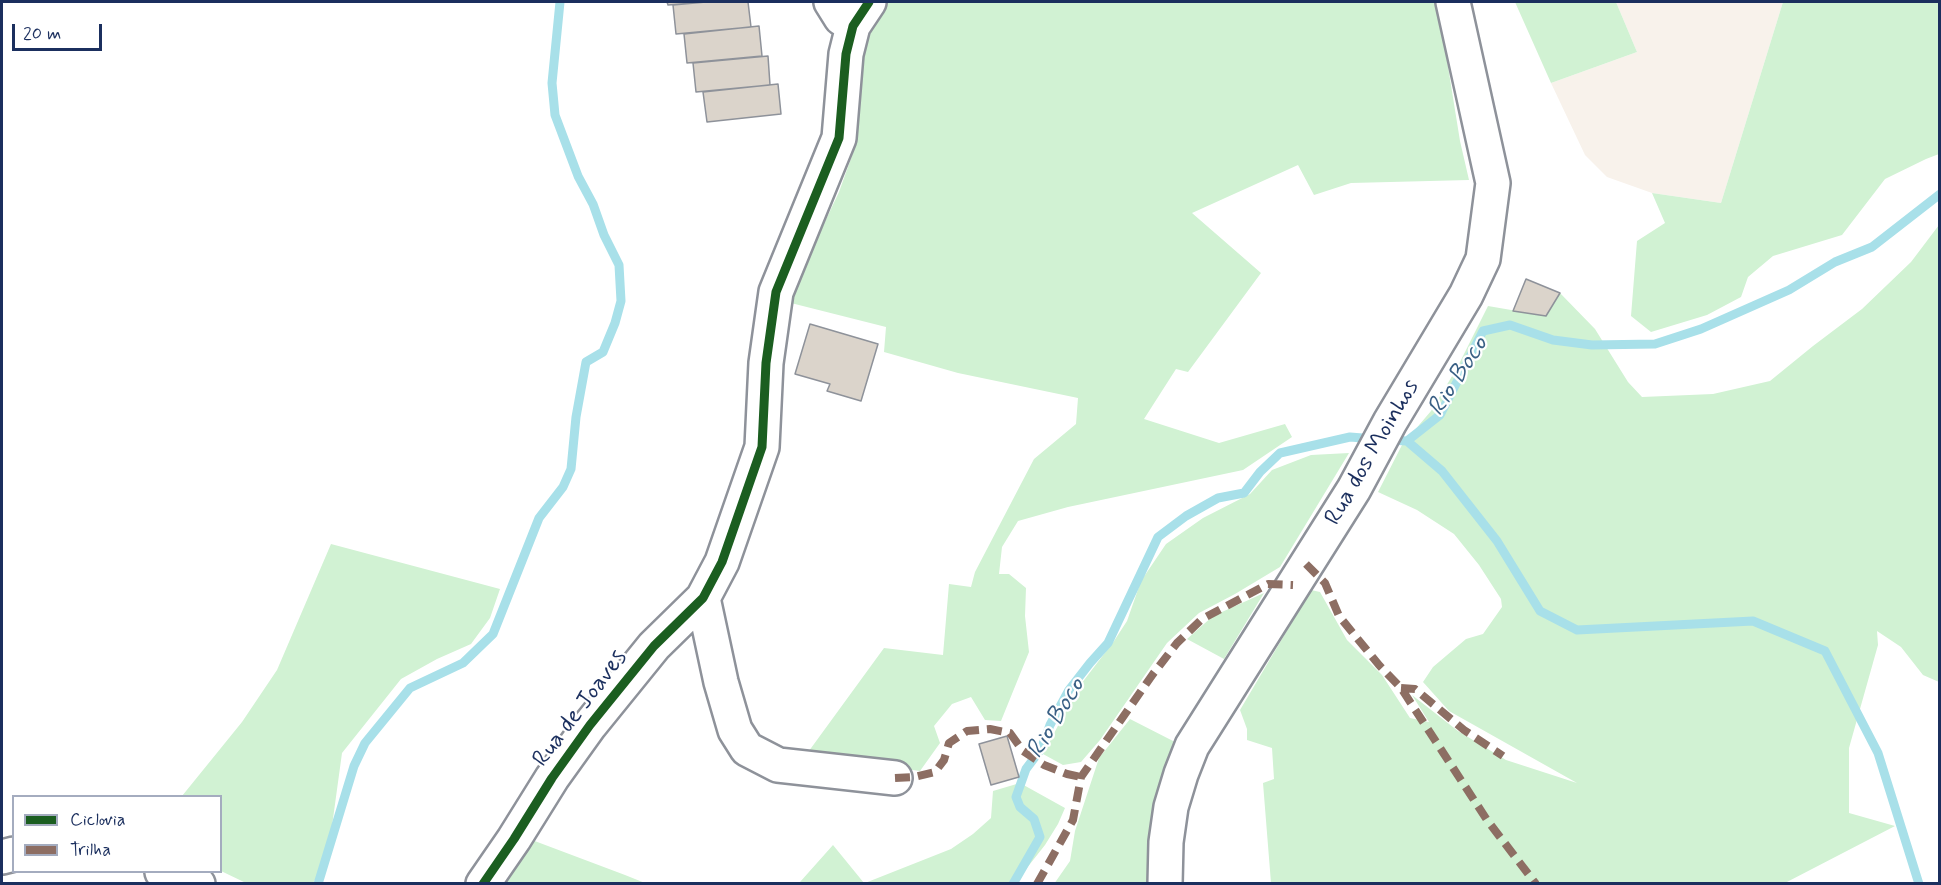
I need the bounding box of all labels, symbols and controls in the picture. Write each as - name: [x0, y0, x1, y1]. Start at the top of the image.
- scale bar: [15, 12, 105, 50]
- text: 20 m: [23, 22, 61, 46]
- water label: Rio Boco: [1422, 331, 1496, 423]
- street label: Rua dos Moinhos: [1320, 375, 1426, 531]
- street label: Rua de Joaves: [528, 645, 634, 773]
- water label: Rio Boco: [1021, 673, 1093, 765]
- legend: [12, 795, 222, 873]
- text: Ciclovia: [70, 808, 126, 832]
- text: Trilha: [70, 838, 111, 862]

